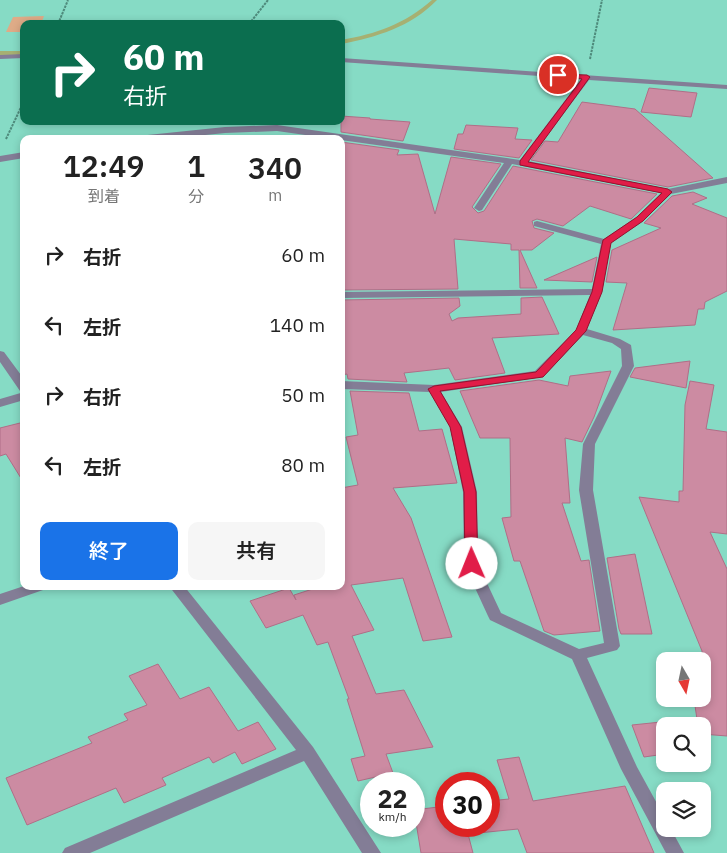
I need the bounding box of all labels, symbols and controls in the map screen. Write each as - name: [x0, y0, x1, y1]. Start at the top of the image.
- text: 60 m: [123, 34, 205, 80]
- icon: right: [40, 40, 105, 105]
- pin: [537, 54, 579, 96]
- icon: arrive: [544, 61, 572, 89]
- text: 右折: [123, 81, 167, 110]
- text: 12:49: [63, 146, 144, 185]
- text: 1: [187, 146, 205, 185]
- text: 340: [248, 148, 302, 187]
- text: m: [268, 185, 282, 205]
- text: 到着: [88, 186, 120, 206]
- text: 分: [188, 186, 204, 206]
- icon: right: [40, 241, 68, 269]
- text: 60 m: [281, 243, 325, 267]
- text: 右折: [83, 245, 121, 269]
- icon: left: [40, 311, 68, 339]
- text: 140 m: [270, 313, 325, 337]
- text: 左折: [83, 315, 121, 339]
- icon: right: [40, 381, 68, 409]
- text: 50 m: [281, 383, 325, 407]
- text: 右折: [83, 385, 121, 409]
- icon: left: [40, 451, 68, 479]
- text: 80 m: [281, 453, 325, 477]
- text: 左折: [83, 455, 121, 479]
- button: 終了: [40, 522, 178, 580]
- button: 共有: [188, 522, 325, 580]
- position arrow: [445, 537, 497, 589]
- north arrow: [656, 652, 711, 708]
- map controls: [656, 652, 711, 837]
- button: search: [656, 717, 711, 772]
- speed limit sign: 30: [435, 772, 500, 837]
- text: 22: [377, 782, 408, 815]
- button: layers: [656, 782, 711, 837]
- text: km/h: [378, 809, 407, 824]

